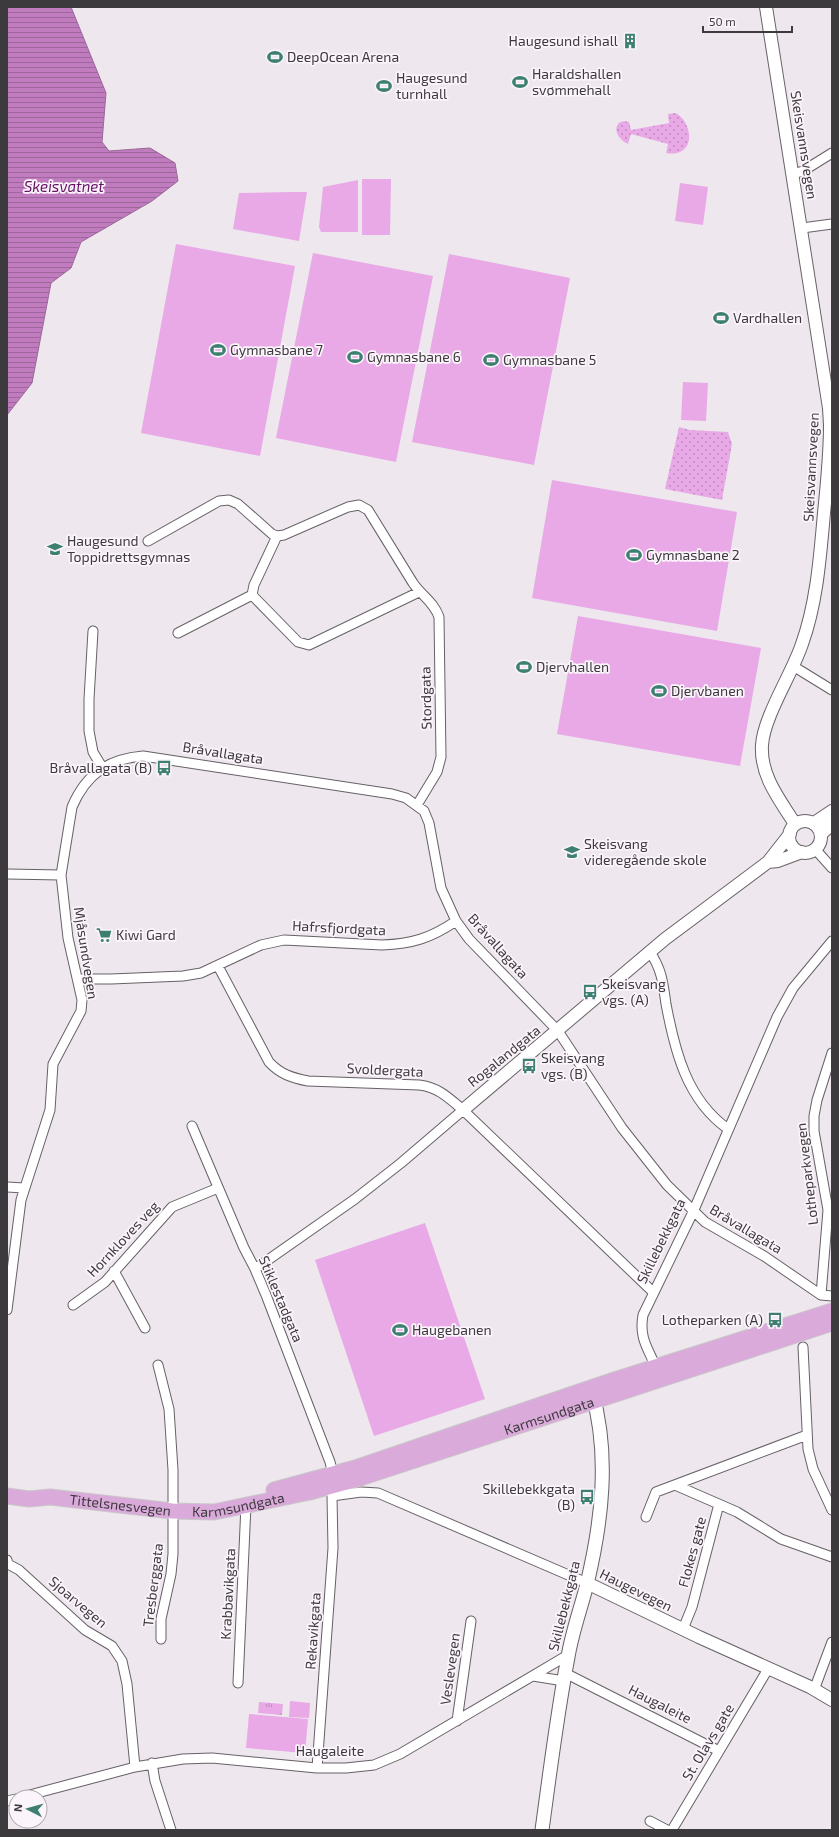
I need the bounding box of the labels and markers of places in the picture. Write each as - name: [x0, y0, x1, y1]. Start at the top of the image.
- place label: Haugesund ishall: [509, 32, 619, 49]
- building icon: Haugesund ishall: [621, 32, 639, 50]
- sports icon: DeepOcean Arena: [266, 48, 284, 66]
- place label: DeepOcean Arena: [287, 48, 399, 65]
- place label: Haraldshallen svømmehall: [532, 65, 621, 98]
- place label: Haugesund turnhall: [396, 69, 468, 102]
- sports icon: Haraldshallen svømmehall: [511, 73, 529, 91]
- sports icon: Haugesund turnhall: [375, 77, 393, 95]
- sports icon: Vardhallen: [712, 309, 730, 327]
- place label: Vardhallen: [733, 309, 802, 326]
- sports icon: Gymnasbane 7: [209, 341, 227, 359]
- place label: Gymnasbane 7: [230, 341, 323, 358]
- sports icon: Gymnasbane 6: [346, 348, 364, 366]
- place label: Gymnasbane 6: [367, 348, 461, 365]
- sports icon: Gymnasbane 5: [482, 351, 500, 369]
- place label: Gymnasbane 5: [503, 351, 596, 368]
- place label: Haugesund Toppidrettsgymnas: [67, 532, 190, 565]
- school or university icon: Haugesund Toppidrettsgymnas: [46, 540, 64, 558]
- sports icon: Gymnasbane 2: [625, 546, 643, 564]
- place label: Gymnasbane 2: [646, 546, 740, 563]
- sports icon: Djervhallen: [515, 658, 533, 676]
- place label: Djervhallen: [536, 658, 609, 675]
- sports icon: Djervbanen: [650, 682, 668, 700]
- place label: Djervbanen: [671, 682, 744, 699]
- place label: Bråvallagata (B): [50, 759, 152, 776]
- bus stop icon: Bråvallagata (B): [155, 759, 173, 777]
- place label: Skeisvang videregående skole: [584, 835, 707, 868]
- school or university icon: Skeisvang videregående skole: [563, 843, 581, 861]
- supermarket icon: Kiwi Gard: [95, 926, 113, 944]
- place label: Kiwi Gard: [116, 926, 176, 943]
- place label: Skeisvang vgs. (A): [602, 975, 666, 1008]
- bus stop icon: Skeisvang vgs. (A): [581, 983, 599, 1001]
- place label: Skeisvang vgs. (B): [541, 1049, 605, 1082]
- bus stop icon: Skeisvang vgs. (B): [520, 1057, 538, 1075]
- place label: Lotheparken (A): [662, 1311, 763, 1328]
- bus stop icon: Lotheparken (A): [766, 1311, 784, 1329]
- sports icon: Haugebanen: [391, 1321, 409, 1339]
- place label: Haugebanen: [412, 1321, 492, 1338]
- place label: Skillebekkgata (B): [483, 1480, 575, 1513]
- bus stop icon: Skillebekkgata (B): [578, 1488, 596, 1506]

